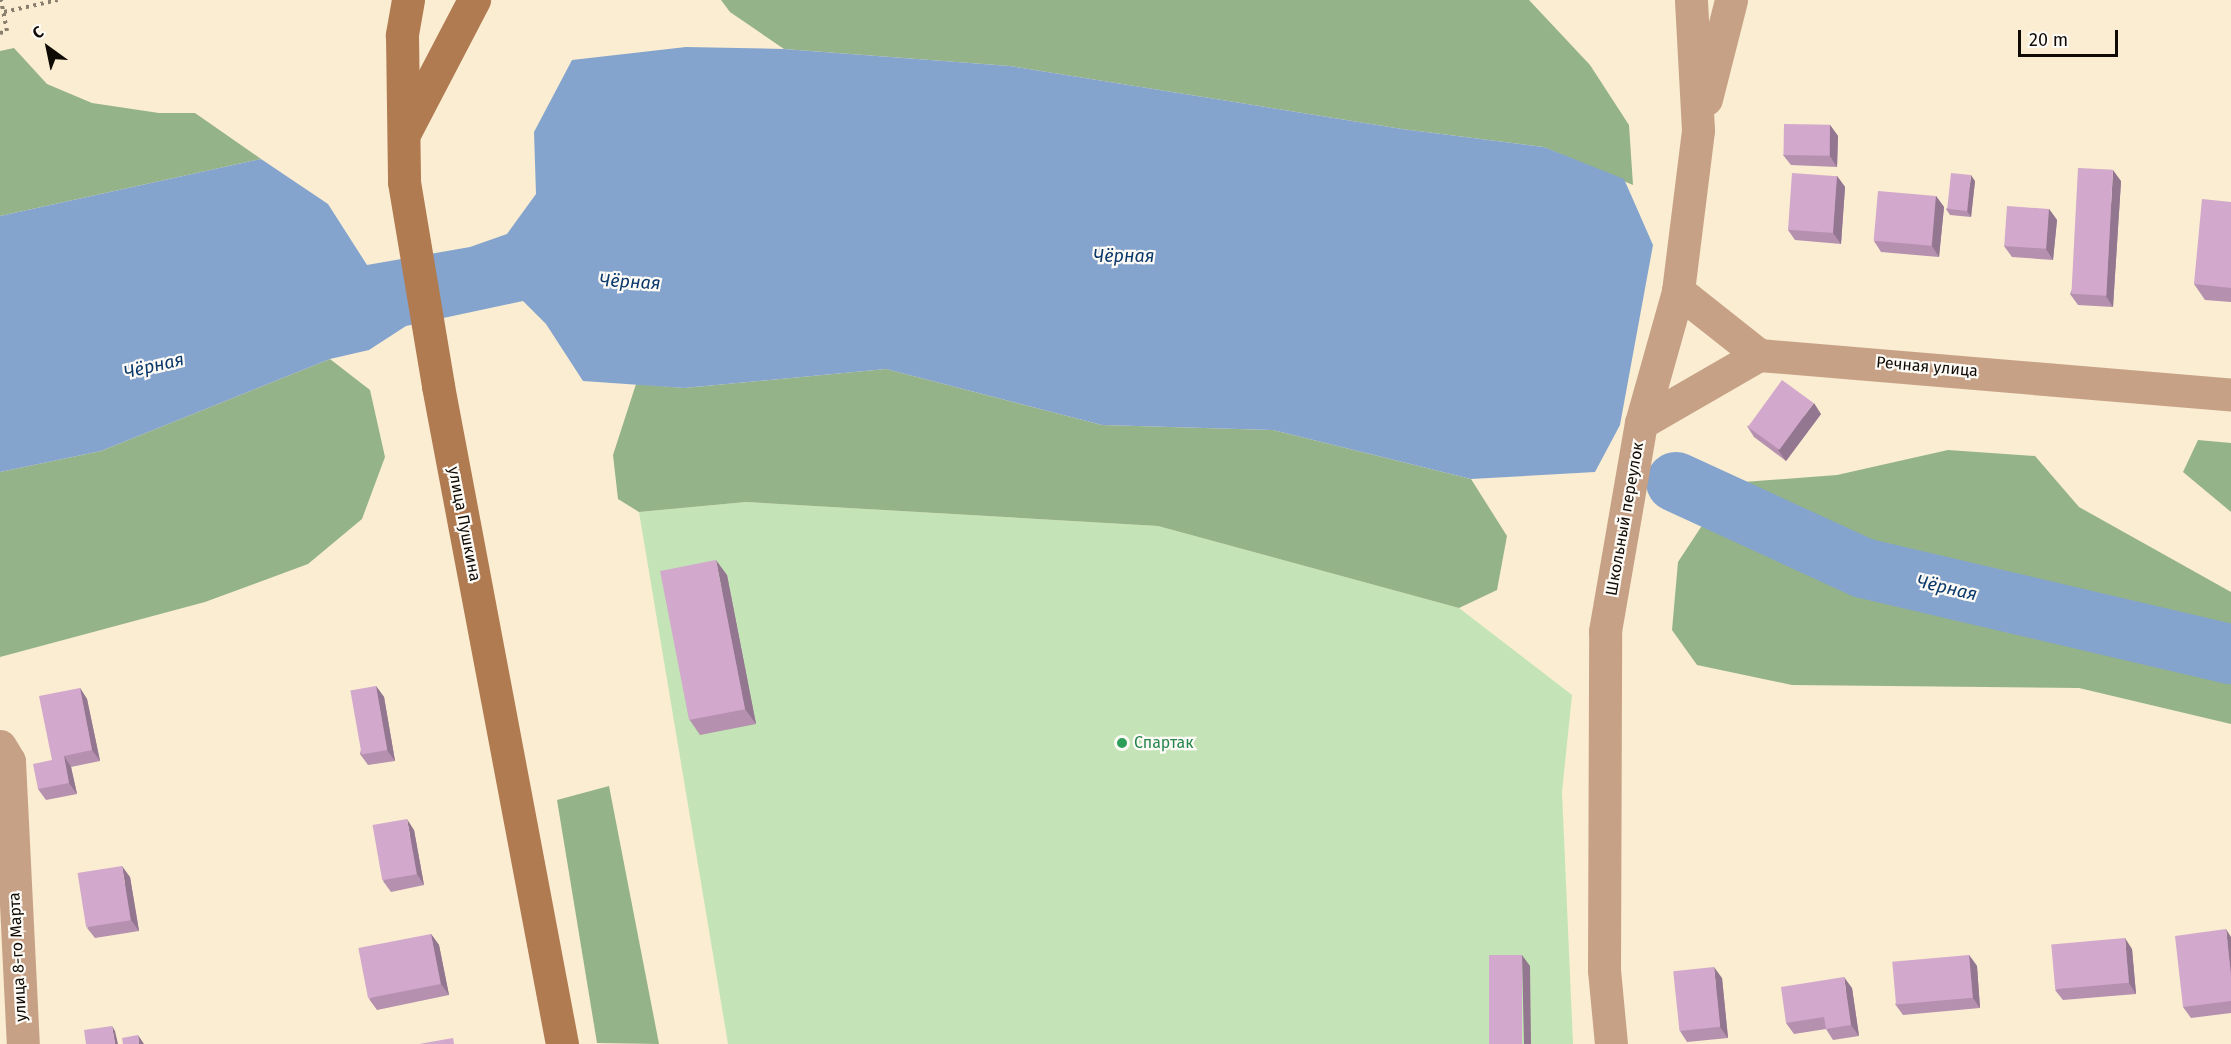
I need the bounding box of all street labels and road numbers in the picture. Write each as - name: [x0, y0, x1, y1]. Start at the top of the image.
- street label: Речная улица: [1875, 353, 1979, 381]
- street label: Школьный переулок: [1602, 441, 1648, 597]
- street label: улица Пушкина: [443, 465, 485, 583]
- street label: улица 8-го Марта: [5, 892, 31, 1022]

